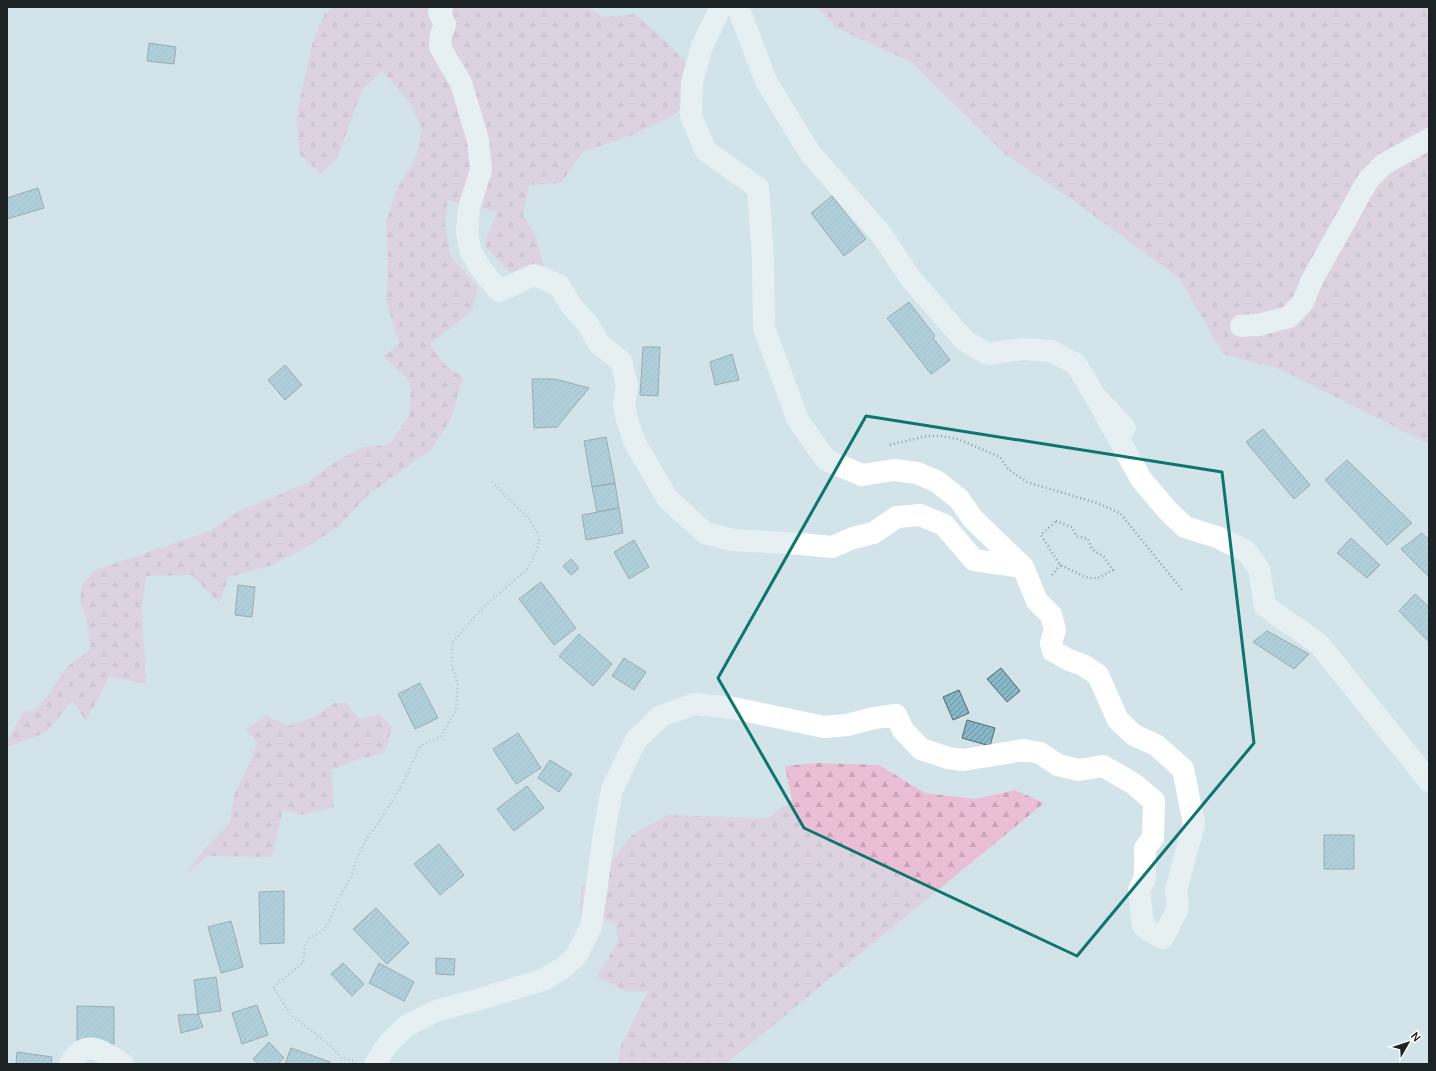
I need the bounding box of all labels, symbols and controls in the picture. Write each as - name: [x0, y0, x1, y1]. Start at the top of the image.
- north arrow: [1388, 1023, 1428, 1063]
- text: N: [1408, 1029, 1425, 1044]

